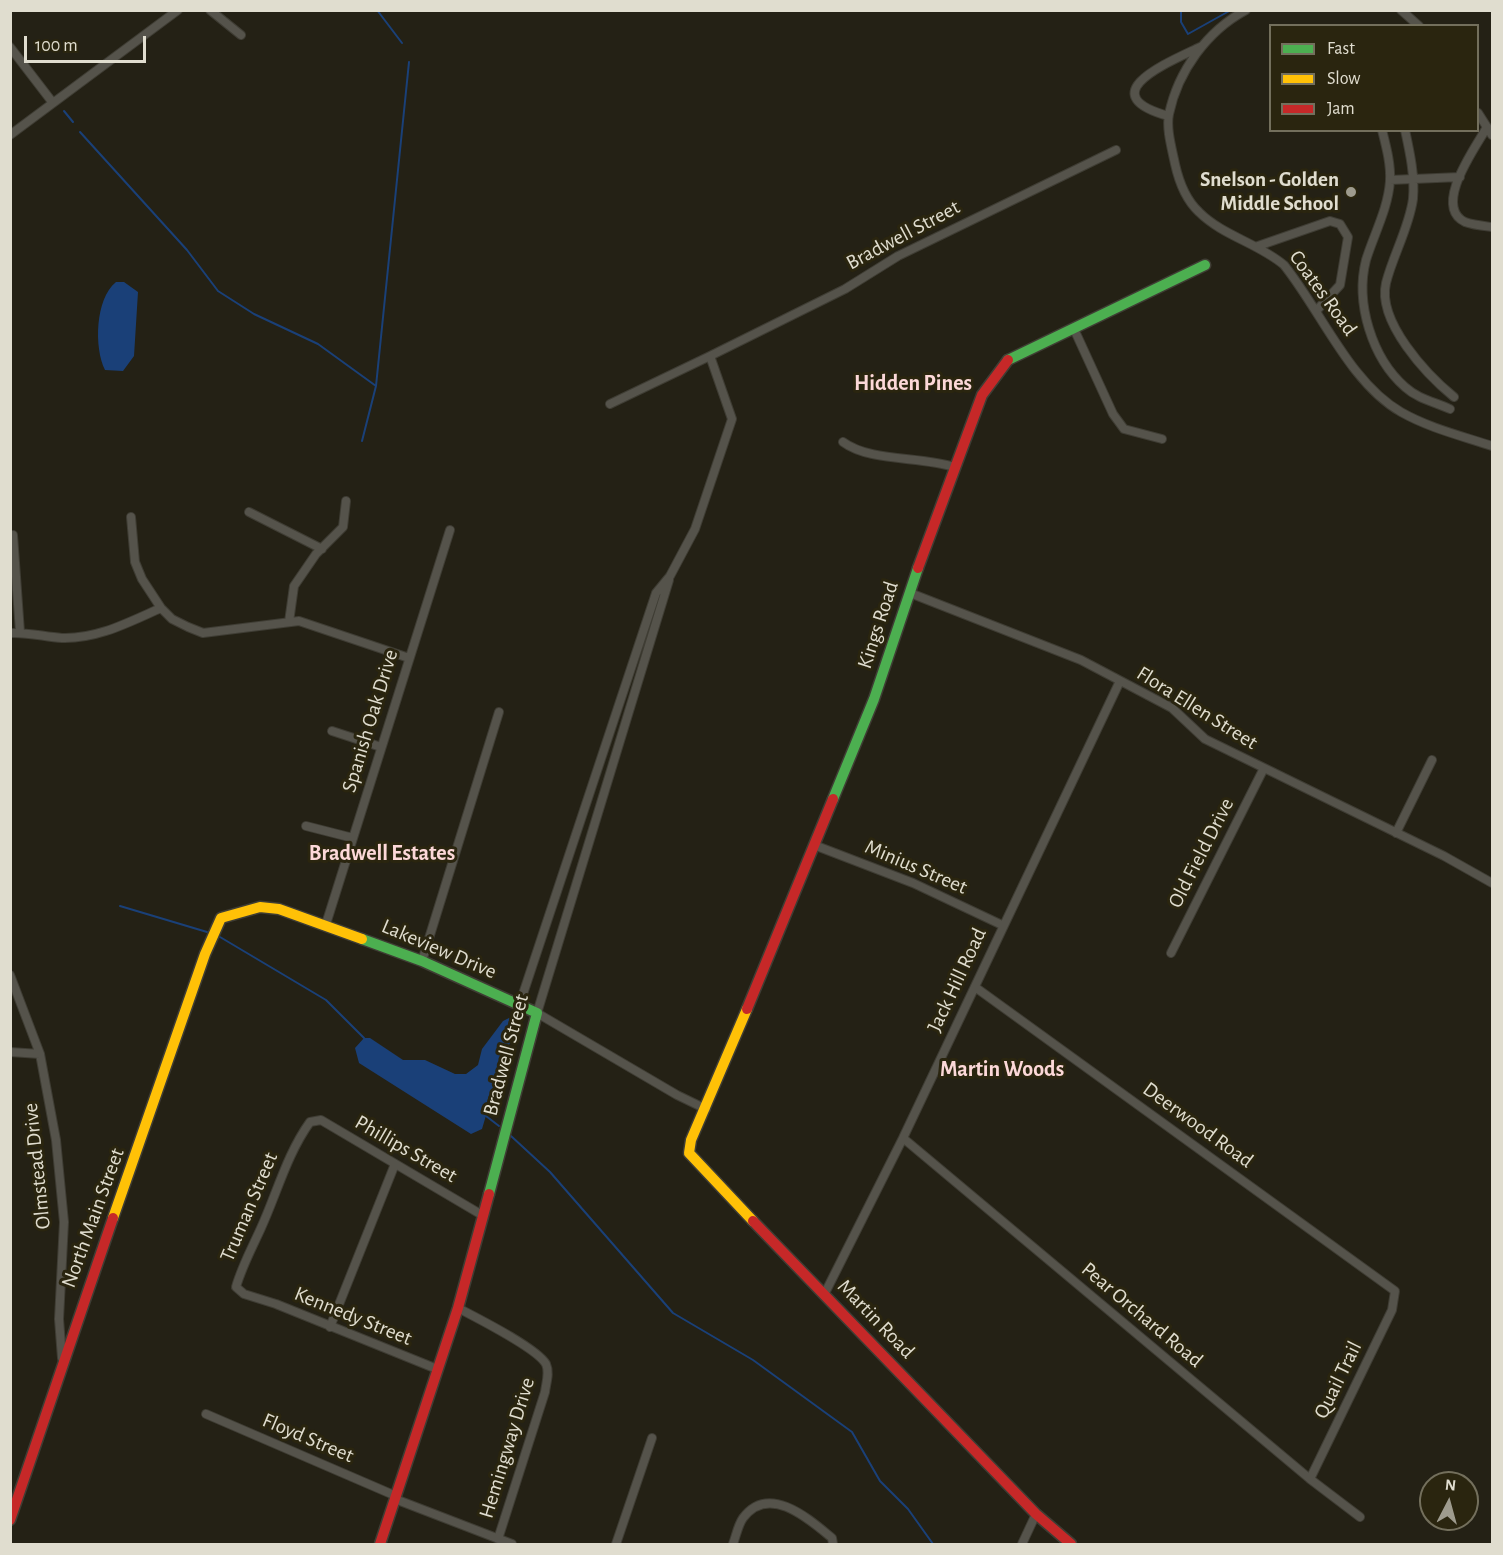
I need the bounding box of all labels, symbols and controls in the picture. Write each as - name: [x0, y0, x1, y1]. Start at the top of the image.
- scale bar: [27, 24, 148, 62]
- legend: [1269, 24, 1479, 132]
- text: 100 m: [35, 37, 78, 55]
- text: Fast: [1327, 40, 1355, 58]
- text: Slow: [1327, 70, 1360, 88]
- text: Jam: [1327, 100, 1355, 118]
- place label: Snelson - Golden Middle School: [1200, 167, 1339, 217]
- marker: Snelson - Golden Middle School: [1344, 185, 1358, 199]
- street label: Bradwell Street: [842, 195, 964, 275]
- street label: Coates Road: [1284, 245, 1362, 341]
- district label: Hidden Pines: [854, 370, 972, 396]
- street label: Kings Road: [852, 578, 904, 672]
- street label: Spanish Oak Drive: [336, 647, 404, 795]
- street label: Flora Ellen Street: [1132, 661, 1262, 755]
- street label: Old Field Drive: [1163, 794, 1239, 912]
- street label: Minius Street: [861, 834, 971, 900]
- district label: Bradwell Estates: [309, 840, 455, 866]
- street label: Lakeview Drive: [378, 914, 500, 984]
- street label: Jack Hill Road: [922, 924, 992, 1036]
- street label: Bradwell Street: [478, 991, 534, 1119]
- district label: Martin Woods: [940, 1056, 1064, 1082]
- street label: Deerwood Road: [1138, 1076, 1258, 1174]
- street label: Olmstead Drive: [18, 1102, 56, 1230]
- street label: Phillips Street: [350, 1110, 462, 1188]
- street label: North Main Street: [56, 1145, 130, 1291]
- street label: Truman Street: [215, 1149, 283, 1265]
- street label: Pear Orchard Road: [1076, 1257, 1208, 1373]
- street label: Martin Road: [832, 1274, 920, 1364]
- street label: Kennedy Street: [291, 1281, 415, 1351]
- street label: Quail Trail: [1308, 1337, 1368, 1423]
- street label: Hemingway Drive: [474, 1375, 540, 1521]
- street label: Floyd Street: [259, 1408, 357, 1468]
- north arrow: [1419, 1471, 1479, 1531]
- text: N: [1444, 1477, 1457, 1494]

